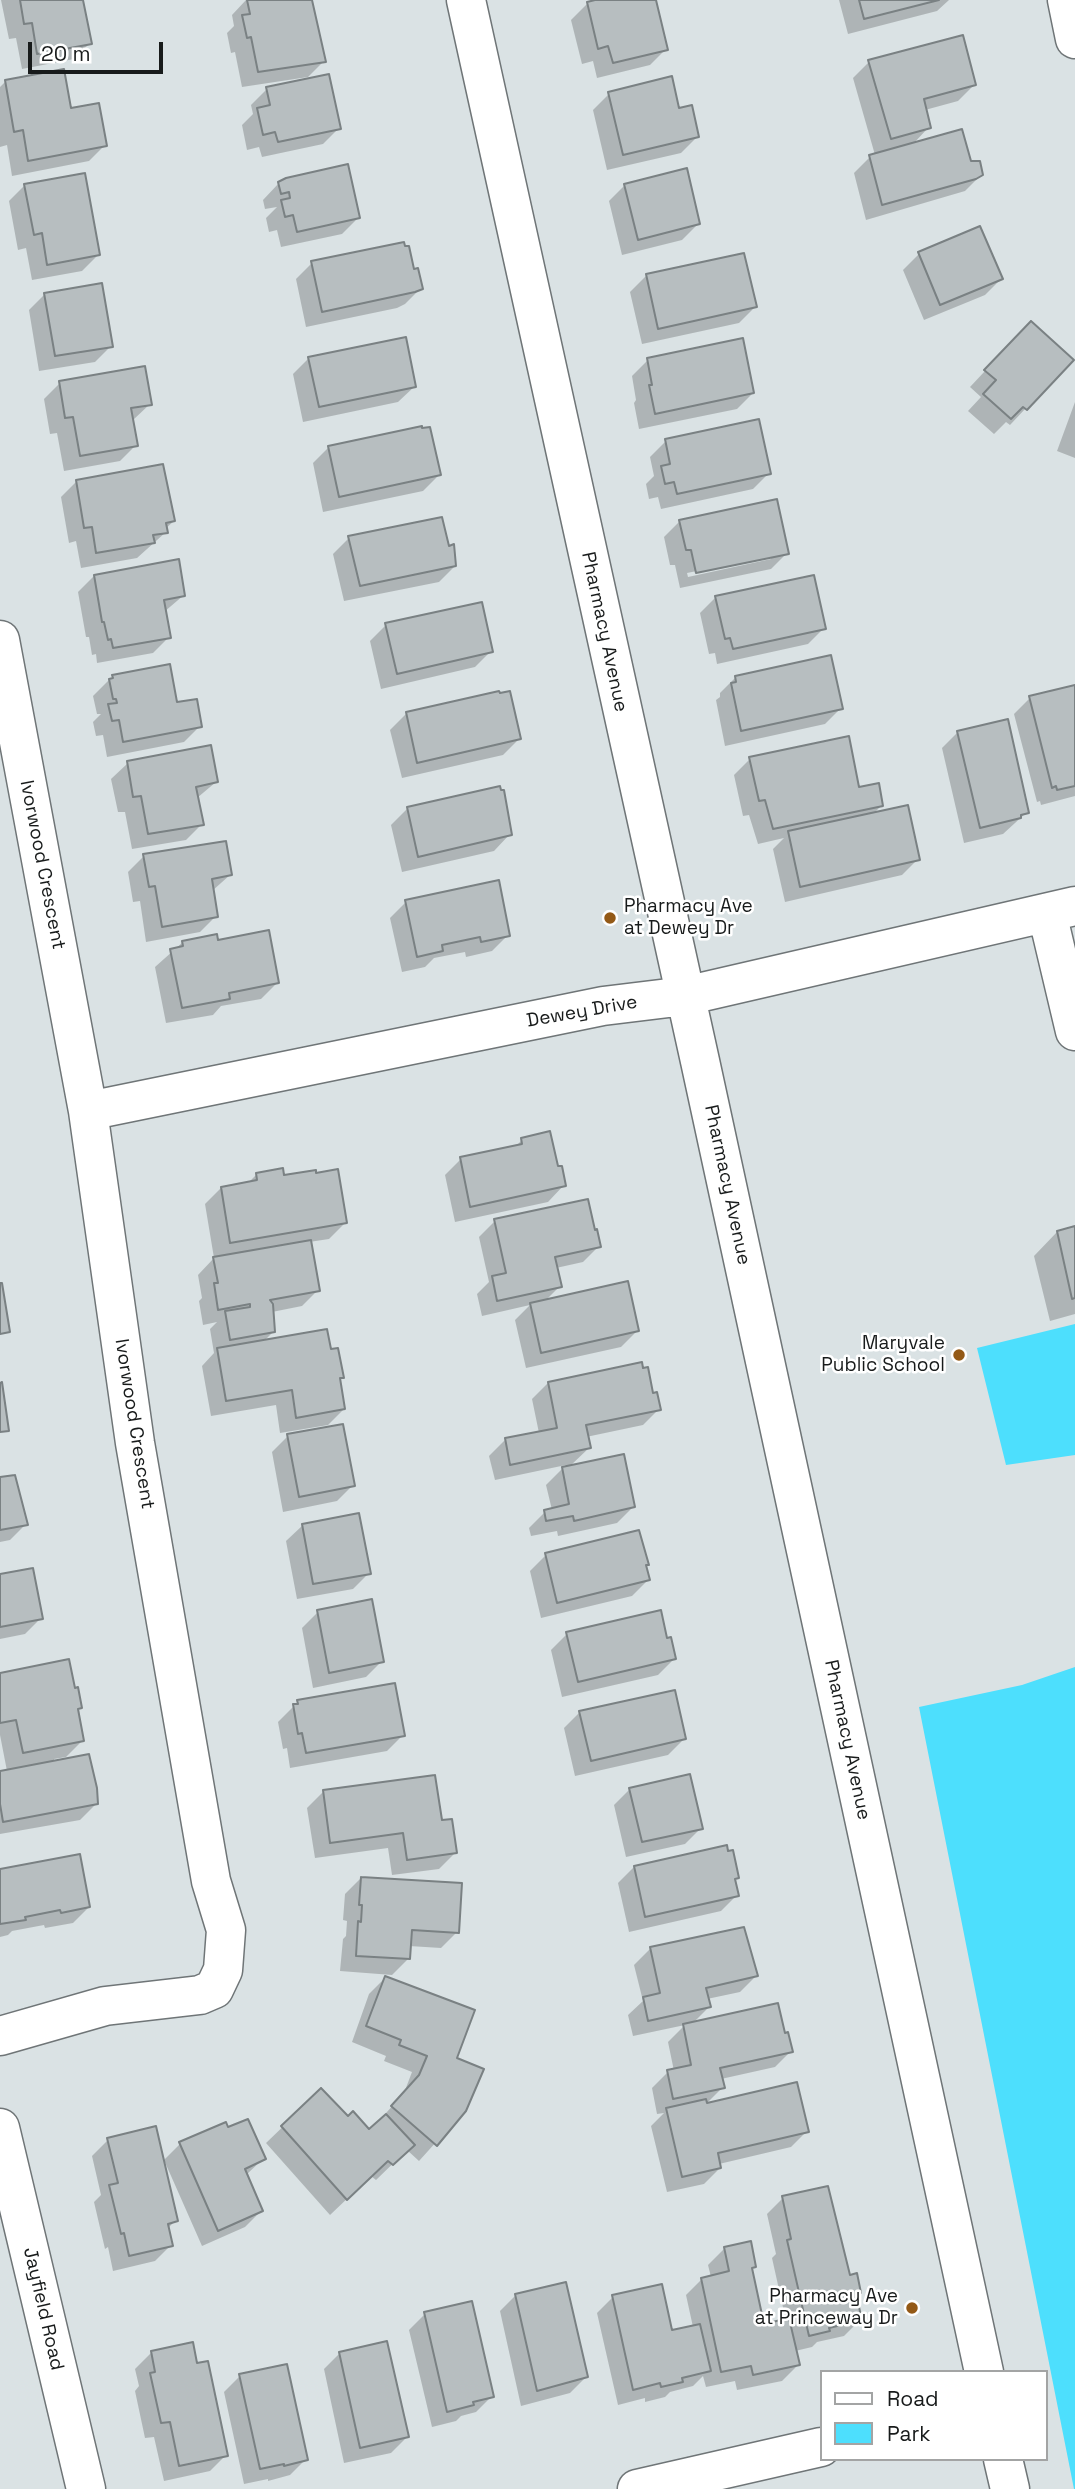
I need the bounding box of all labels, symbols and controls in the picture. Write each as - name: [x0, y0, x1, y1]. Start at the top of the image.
- scale bar: [32, 28, 166, 72]
- text: 20 m: [41, 40, 91, 67]
- street label: Pharmacy Avenue: [576, 550, 632, 714]
- street label: Ivorwood Crescent: [14, 778, 70, 952]
- place label: Pharmacy Ave at Dewey Dr: [624, 896, 753, 940]
- marker: Pharmacy Ave at Dewey Dr: [602, 910, 618, 926]
- street label: Dewey Drive: [525, 991, 639, 1033]
- street label: Pharmacy Avenue: [699, 1103, 755, 1267]
- place label: Maryvale Public School: [821, 1333, 945, 1377]
- street label: Ivorwood Crescent: [109, 1337, 159, 1511]
- marker: Maryvale Public School: [951, 1347, 967, 1363]
- street label: Pharmacy Avenue: [819, 1658, 875, 1822]
- street label: Jayfield Road: [18, 2245, 68, 2373]
- place label: Pharmacy Ave at Princeway Dr: [755, 2286, 898, 2330]
- marker: Pharmacy Ave at Princeway Dr: [904, 2300, 920, 2316]
- legend: [820, 2370, 1047, 2461]
- text: Road: [887, 2385, 939, 2412]
- text: Park: [887, 2420, 931, 2447]

